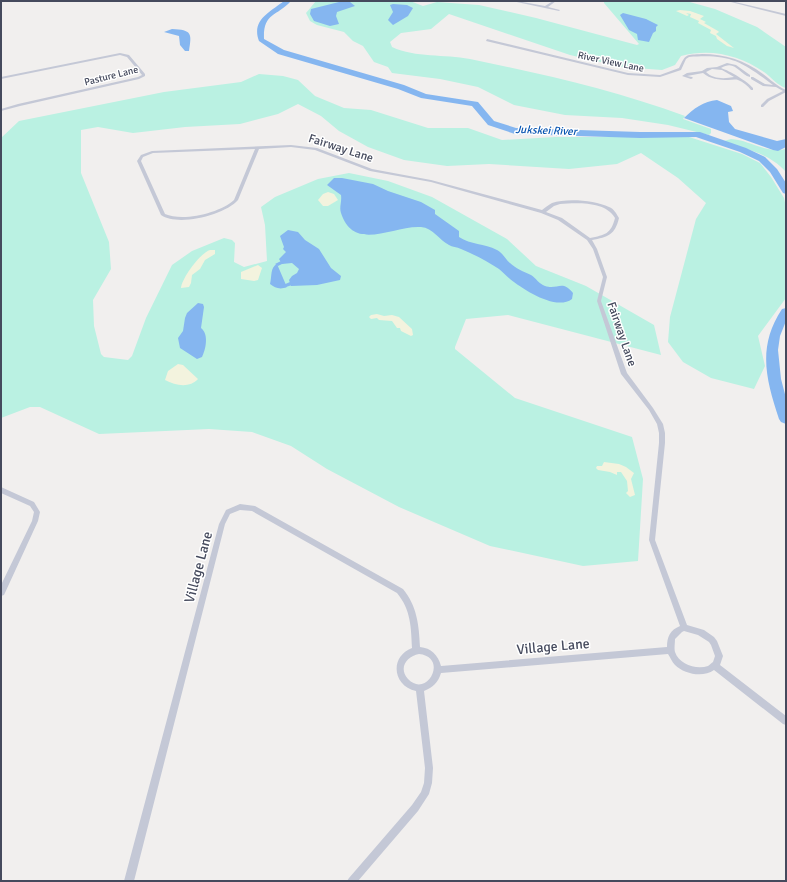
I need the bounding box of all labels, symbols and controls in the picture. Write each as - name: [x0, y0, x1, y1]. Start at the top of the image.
- street label: River View Lane: [577, 49, 645, 75]
- street label: Pasture Lane: [83, 63, 139, 88]
- water label: Jukskei River: [515, 123, 579, 138]
- street label: Fairway Lane: [306, 131, 375, 166]
- street label: Fairway Lane: [603, 300, 640, 368]
- street label: Village Lane: [181, 529, 216, 605]
- street label: Village Lane: [516, 635, 590, 658]

